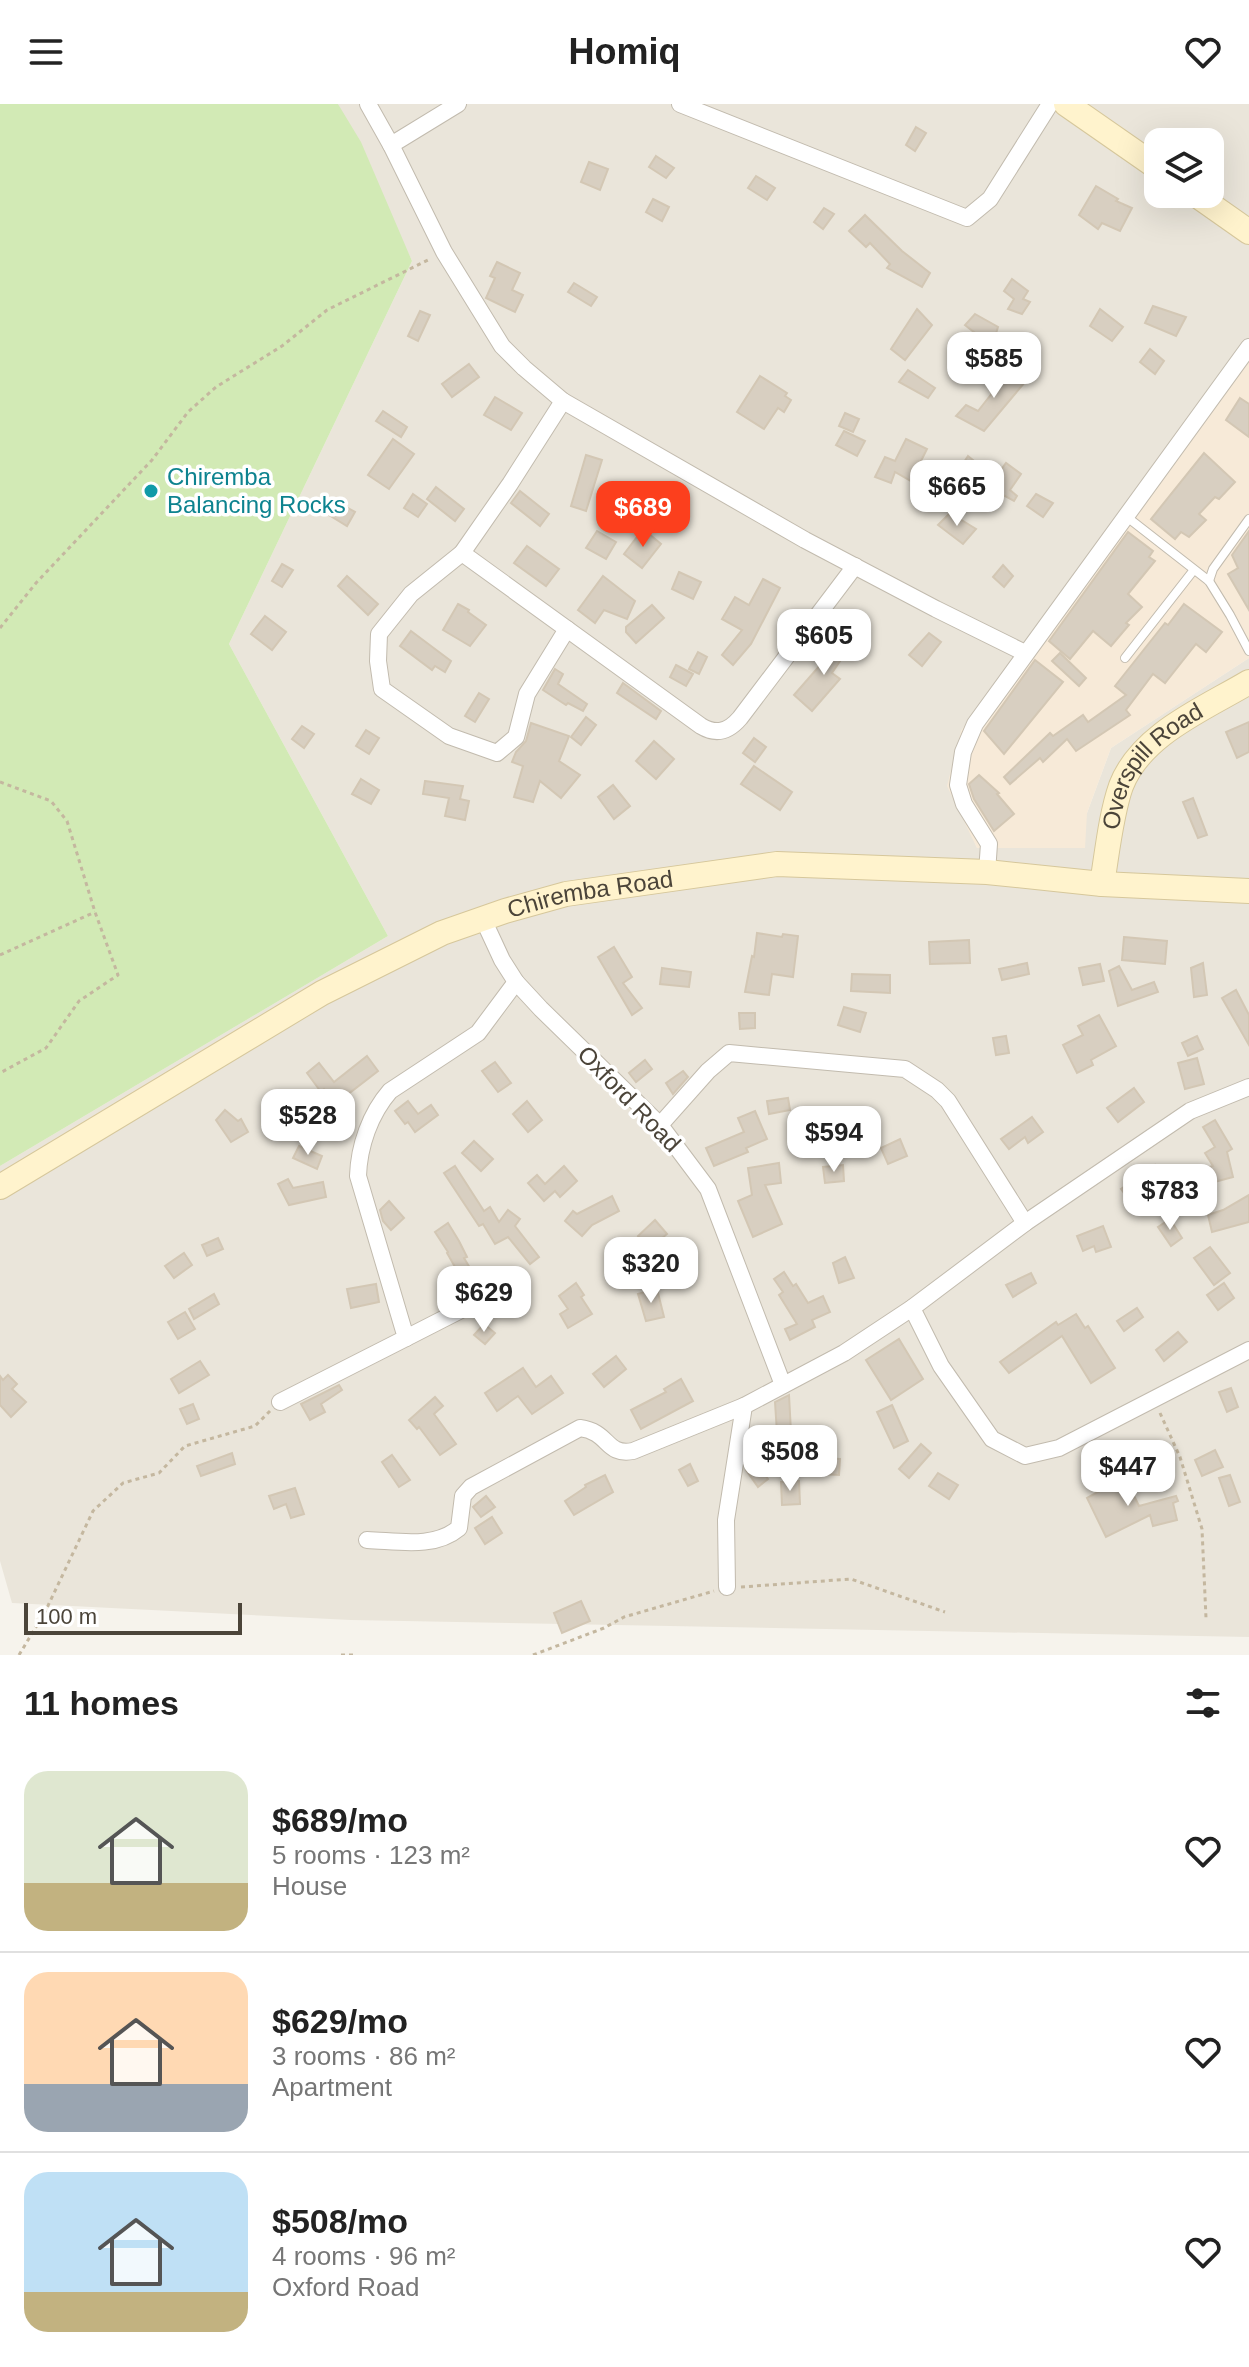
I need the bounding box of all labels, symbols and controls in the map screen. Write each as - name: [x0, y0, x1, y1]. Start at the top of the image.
- icon: menu: [24, 30, 68, 74]
- icon: heart: [1181, 30, 1225, 74]
- text: Homiq: [569, 31, 681, 72]
- map controls: [1144, 128, 1224, 208]
- button: layers: [1144, 128, 1224, 208]
- pin: $585: [947, 332, 1041, 400]
- text: $585: [965, 343, 1023, 373]
- pin: $665: [910, 460, 1004, 528]
- place label: Chiremba Balancing Rocks: [167, 463, 346, 518]
- text: $665: [928, 471, 986, 501]
- pin: $689: [596, 481, 690, 549]
- marker: Chiremba Balancing Rocks: [142, 482, 160, 500]
- text: $689: [614, 492, 672, 522]
- pin: $605: [777, 609, 871, 677]
- text: $605: [795, 620, 853, 650]
- street label: Overspill Road: [1097, 697, 1207, 832]
- street label: Chiremba Road: [504, 865, 675, 923]
- street label: Oxford Road: [572, 1040, 686, 1157]
- pin: $528: [261, 1089, 355, 1157]
- text: $528: [279, 1100, 337, 1130]
- pin: $594: [787, 1106, 881, 1174]
- text: $594: [805, 1117, 863, 1147]
- pin: $783: [1123, 1164, 1217, 1232]
- text: $783: [1141, 1175, 1199, 1205]
- pin: $320: [604, 1237, 698, 1305]
- text: $320: [622, 1248, 680, 1278]
- pin: $629: [437, 1266, 531, 1334]
- text: $629: [455, 1277, 513, 1307]
- pin: $508: [743, 1425, 837, 1493]
- text: $508: [761, 1436, 819, 1466]
- pin: $447: [1081, 1440, 1175, 1508]
- text: $447: [1099, 1451, 1157, 1481]
- scale bar: [24, 1599, 242, 1635]
- text: 100 m: [36, 1604, 97, 1629]
- icon: filters: [1181, 1681, 1225, 1725]
- text: 11 homes: [24, 1684, 179, 1722]
- text: $689/mo: [272, 1801, 408, 1839]
- icon: home: [88, 1803, 184, 1899]
- icon: heart: [1181, 1829, 1225, 1873]
- text: 5 rooms · 123 m²: [272, 1840, 470, 1870]
- text: House: [272, 1871, 347, 1901]
- text: $629/mo: [272, 2002, 408, 2040]
- icon: home: [88, 2004, 184, 2100]
- icon: heart: [1181, 2030, 1225, 2074]
- text: 3 rooms · 86 m²: [272, 2041, 456, 2071]
- text: Apartment: [272, 2072, 392, 2102]
- text: $508/mo: [272, 2202, 408, 2240]
- icon: home: [88, 2204, 184, 2300]
- icon: heart: [1181, 2230, 1225, 2274]
- text: 4 rooms · 96 m²: [272, 2241, 456, 2271]
- text: Oxford Road: [272, 2272, 419, 2302]

